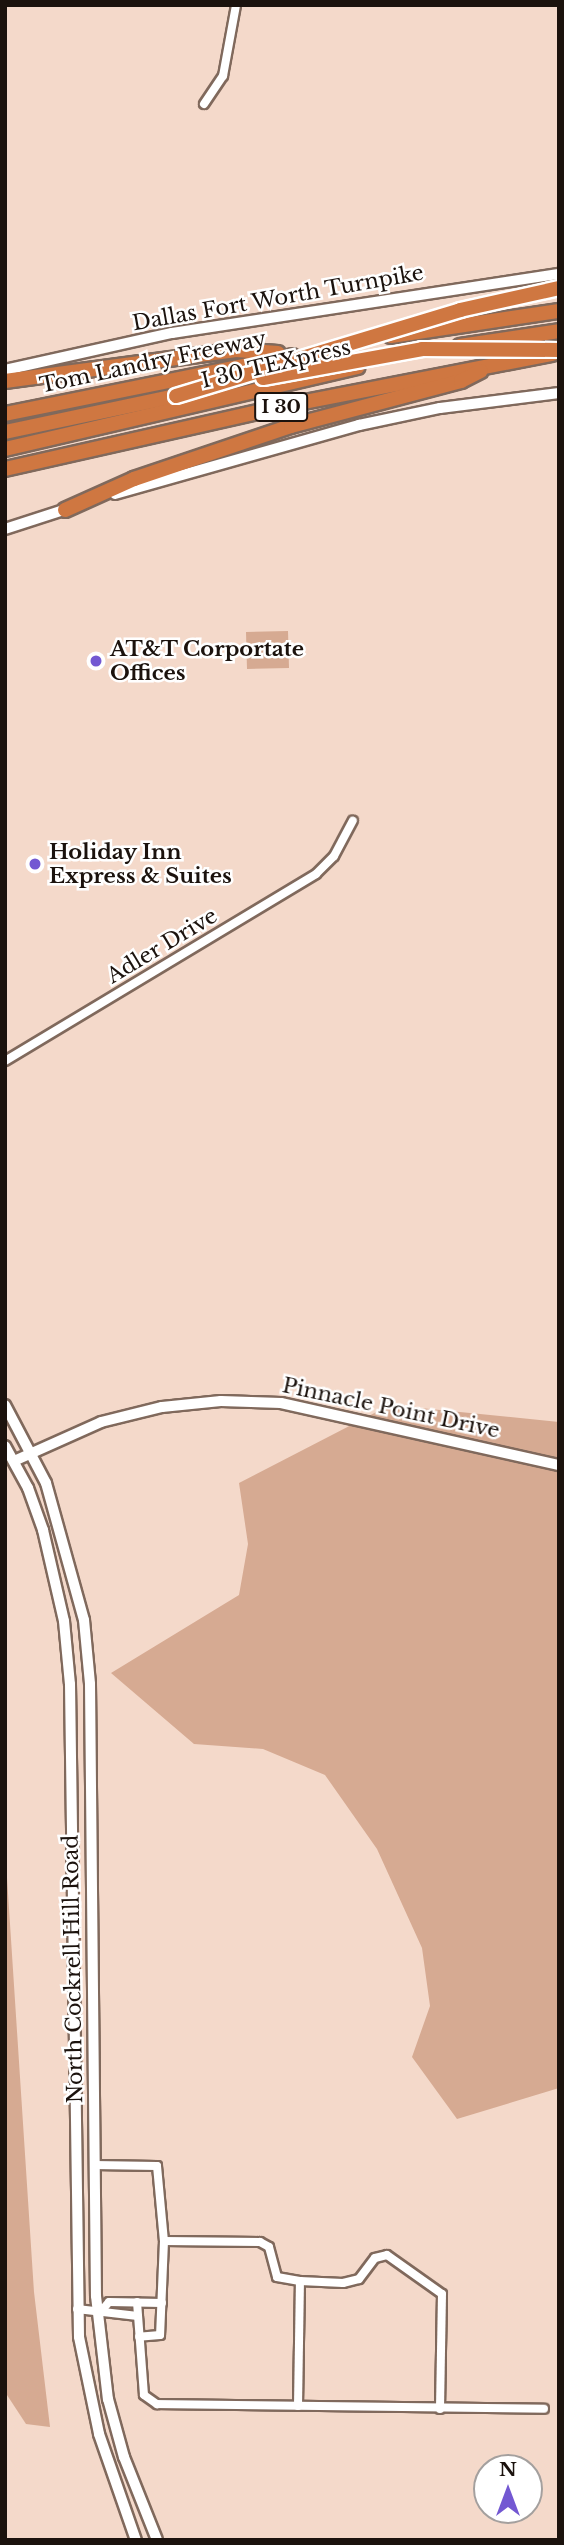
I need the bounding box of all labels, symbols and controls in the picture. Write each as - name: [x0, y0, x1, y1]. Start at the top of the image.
- street label: Dallas Fort Worth Turnpike: [130, 260, 426, 336]
- street label: Tom Landry Freeway: [37, 326, 269, 398]
- street label: I 30 TEXpress: [199, 334, 353, 394]
- road number: I 30: [253, 392, 309, 422]
- place label: AT&T Corportate Offices: [110, 636, 305, 686]
- marker: AT&T Corportate Offices: [88, 653, 104, 669]
- place label: Holiday Inn Express & Suites: [49, 839, 232, 889]
- marker: Holiday Inn Express & Suites: [27, 856, 43, 872]
- street label: Adler Drive: [102, 903, 222, 989]
- street label: Pinnacle Point Drive: [280, 1373, 502, 1443]
- street label: North Cockrell Hill Road: [58, 1834, 88, 2104]
- north arrow: [473, 2454, 543, 2524]
- text: N: [499, 2458, 517, 2481]

